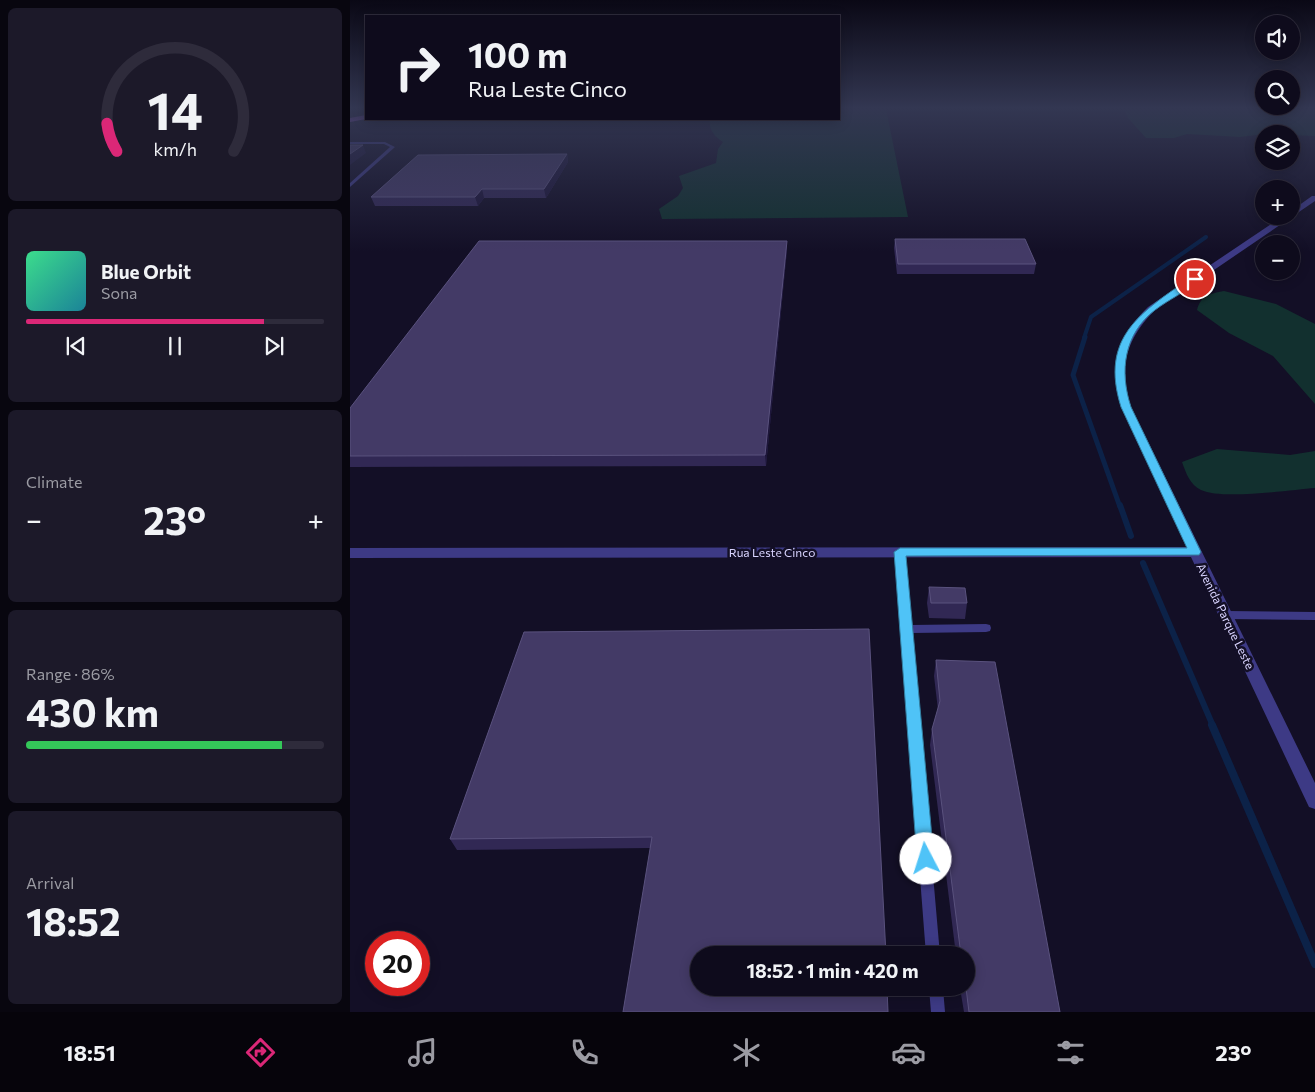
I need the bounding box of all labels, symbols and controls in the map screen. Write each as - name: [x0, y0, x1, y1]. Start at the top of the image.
- map controls: [1255, 15, 1300, 280]
- button: sound: [1255, 15, 1300, 60]
- text: 100 m: [468, 32, 568, 75]
- icon: right: [385, 35, 450, 100]
- button: search: [1255, 70, 1300, 115]
- text: Rua Leste Cinco: [468, 75, 627, 102]
- text: 14: [147, 77, 203, 141]
- button: layers: [1255, 125, 1300, 170]
- text: km/h: [153, 138, 197, 160]
- button: +: [1255, 180, 1300, 225]
- button: −: [1255, 235, 1300, 280]
- pin: [1174, 258, 1216, 300]
- text: Blue Orbit: [101, 260, 191, 283]
- icon: arrive: [1181, 265, 1209, 293]
- text: Sona: [101, 283, 137, 302]
- icon: previous: [62, 332, 90, 360]
- icon: pause: [161, 332, 189, 360]
- icon: next: [260, 332, 288, 360]
- text: Climate: [26, 472, 82, 491]
- text: 23°: [143, 496, 206, 543]
- text: −: [26, 502, 42, 536]
- text: +: [308, 502, 324, 536]
- street label: Rua Leste Cinco: [729, 545, 815, 559]
- street label: Avenida Parque Leste: [1194, 561, 1258, 671]
- text: Range · 86%: [26, 664, 115, 683]
- text: 430 km: [26, 688, 159, 735]
- position arrow: [899, 832, 951, 884]
- text: Arrival: [26, 873, 74, 892]
- text: 18:52: [26, 897, 121, 944]
- speed limit sign: 20: [365, 931, 430, 996]
- text: 18:52 · 1 min · 420 m: [747, 959, 918, 982]
- icon: directions: [243, 1035, 278, 1070]
- icon: music: [405, 1035, 440, 1070]
- icon: phone: [567, 1035, 602, 1070]
- icon: climate: [729, 1035, 764, 1070]
- icon: car: [891, 1035, 926, 1070]
- icon: filters: [1053, 1035, 1088, 1070]
- text: 18:51: [64, 1039, 116, 1066]
- text: 23°: [1215, 1039, 1251, 1066]

